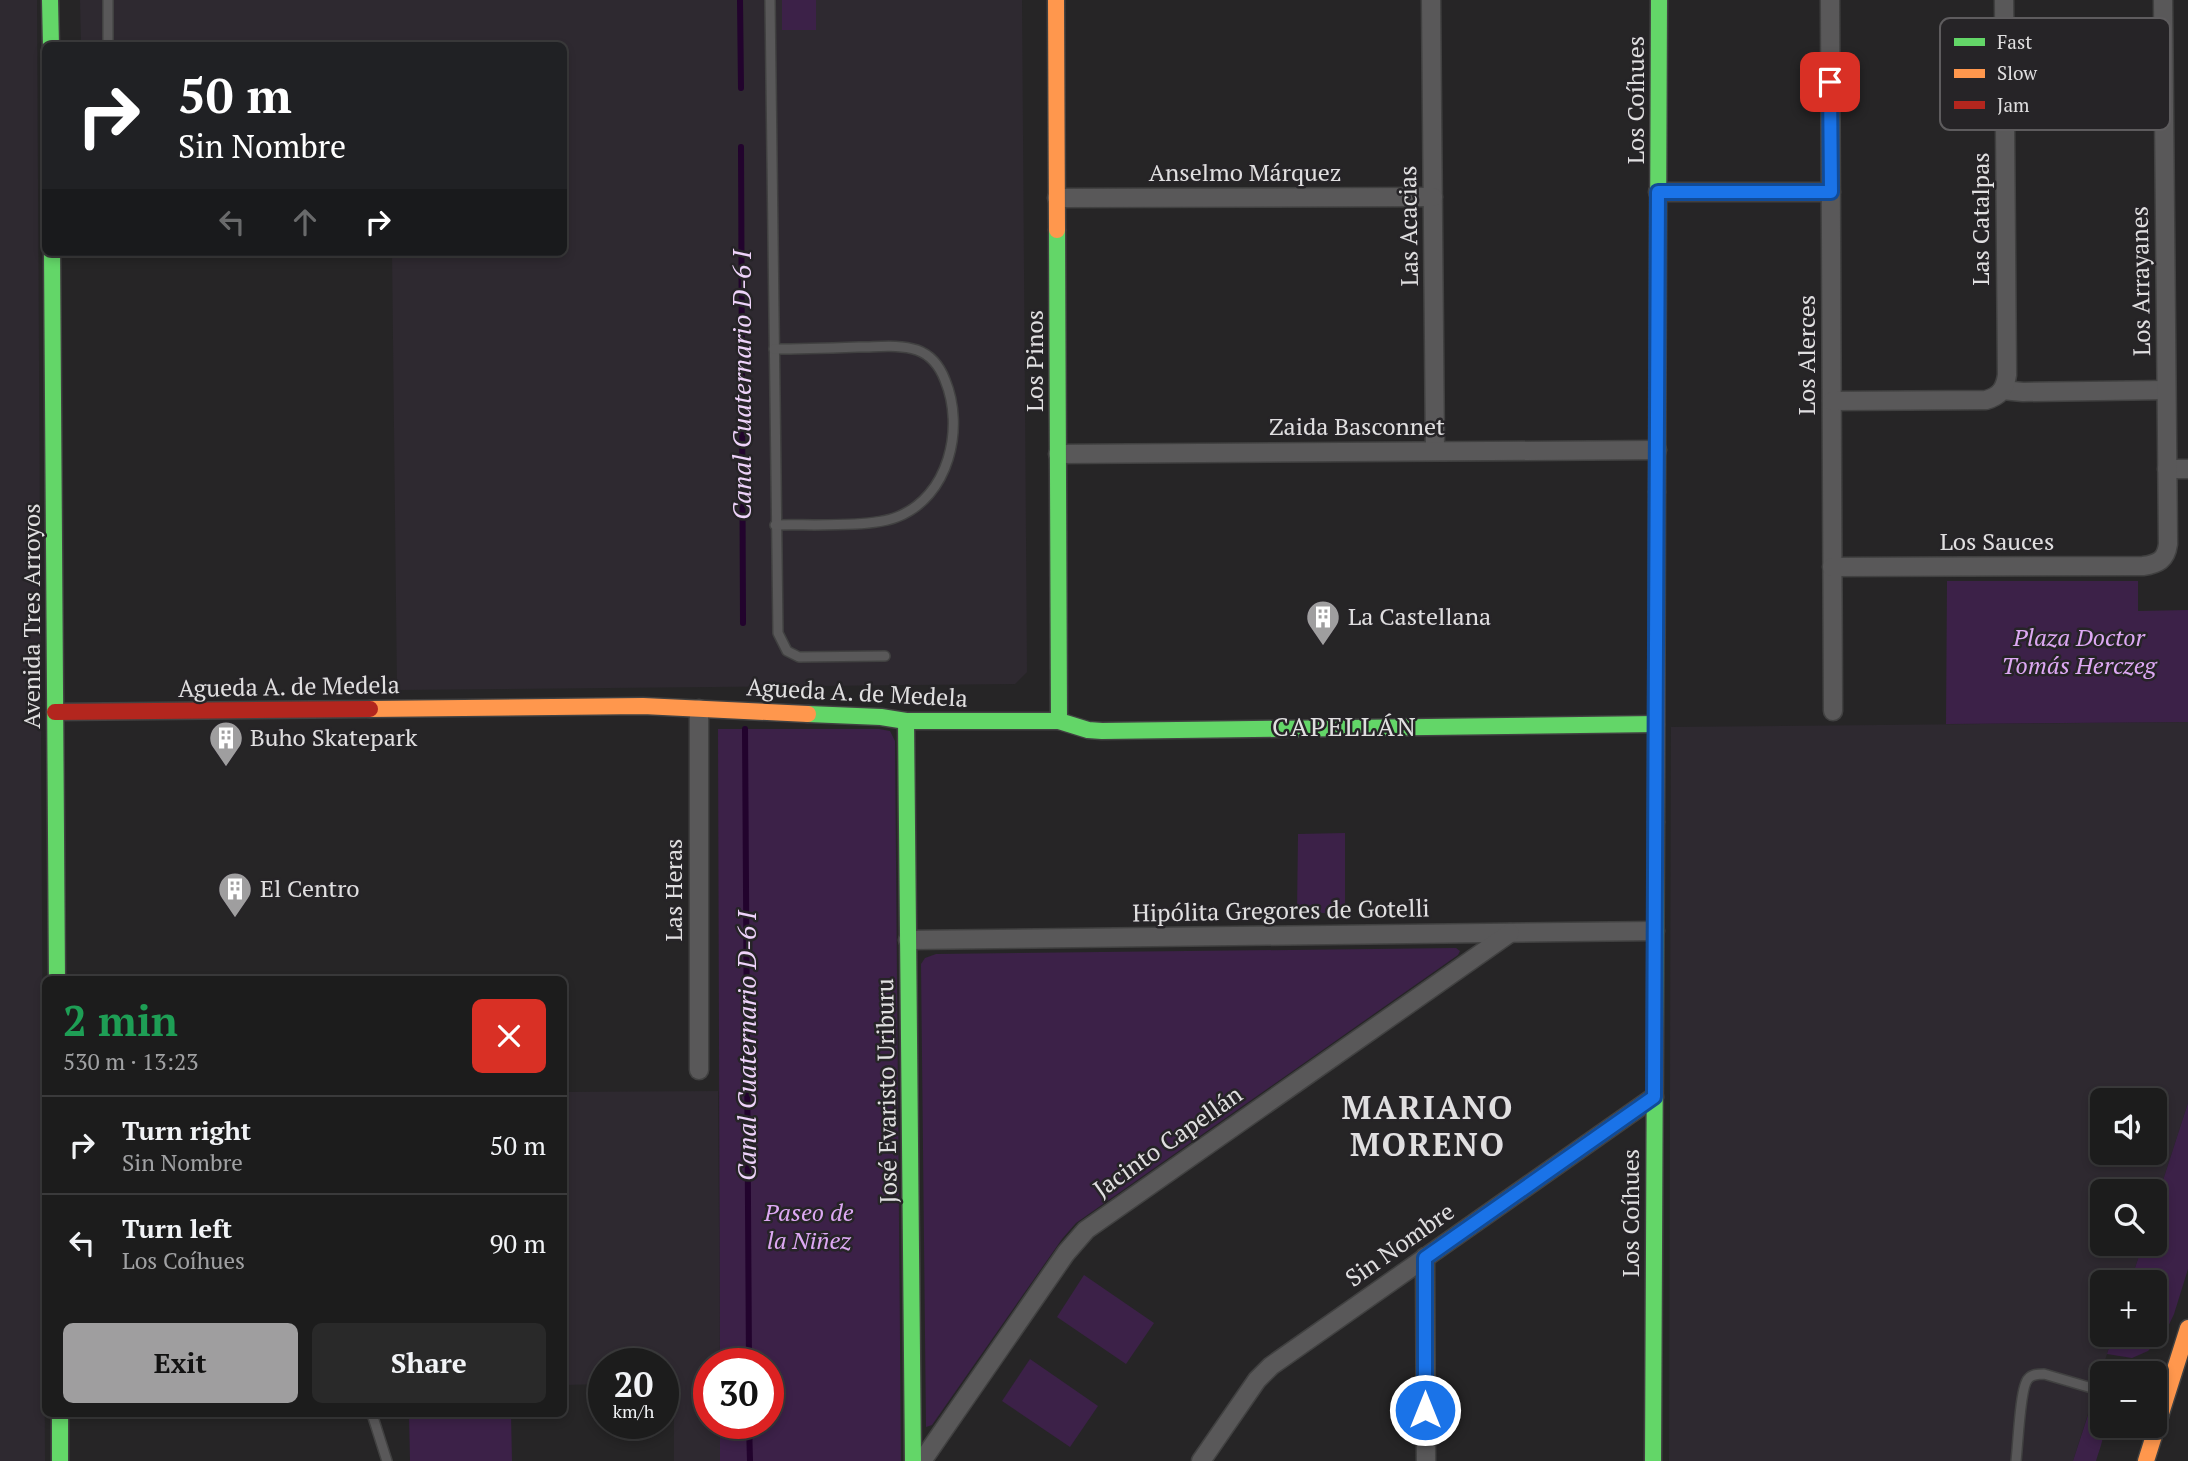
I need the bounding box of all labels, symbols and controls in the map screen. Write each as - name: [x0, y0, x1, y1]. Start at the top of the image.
- legend: [1940, 18, 2170, 130]
- text: Fast: [1997, 29, 2032, 54]
- street label: Los Coíhues: [1619, 36, 1651, 164]
- pin: [1800, 52, 1860, 112]
- text: Slow: [1997, 60, 2038, 85]
- text: 50 m: [178, 62, 292, 127]
- icon: arrive: [1811, 63, 1849, 101]
- icon: right: [63, 70, 154, 161]
- text: Jam: [1997, 92, 2030, 117]
- text: Sin Nombre: [178, 125, 346, 167]
- street label: Las Catalpas: [1964, 152, 1996, 286]
- street label: Anselmo Márquez: [1149, 156, 1341, 188]
- street label: Las Acacias: [1391, 165, 1425, 287]
- icon: left: [213, 203, 251, 241]
- icon: ahead: [286, 203, 324, 241]
- icon: right: [359, 203, 397, 241]
- street label: Los Arrayanes: [2123, 206, 2157, 356]
- water label: Canal Cuaternario D-6 I: [724, 248, 758, 520]
- street label: Los Alerces: [1790, 295, 1822, 415]
- street label: Los Pinos: [1018, 310, 1050, 412]
- street label: Zaida Basconnet: [1269, 410, 1445, 442]
- street label: Avenida Tres Arroyos: [15, 503, 47, 729]
- street label: Los Sauces: [1940, 525, 2054, 557]
- building icon: La Castellana: [1304, 598, 1342, 647]
- place label: La Castellana: [1348, 600, 1491, 632]
- park label: Plaza Doctor Tomás Herczeg: [2002, 621, 2158, 681]
- street label: Agueda A. de Medela: [178, 668, 400, 704]
- street label: Agueda A. de Medela: [746, 670, 969, 714]
- district label: CAPELLÁN: [1272, 709, 1418, 743]
- building icon: Buho Skatepark: [207, 719, 245, 768]
- place label: Buho Skatepark: [250, 721, 418, 753]
- street label: Las Heras: [657, 839, 689, 941]
- building icon: El Centro: [216, 870, 254, 919]
- place label: El Centro: [260, 872, 360, 904]
- street label: Hipólita Gregores de Gotelli: [1132, 891, 1430, 929]
- water label: Canal Cuaternario D-6 I: [729, 909, 763, 1181]
- street label: José Evaristo Uriburu: [868, 978, 904, 1204]
- text: 2 min: [63, 992, 178, 1048]
- button: close: [472, 999, 546, 1073]
- text: 530 m · 13:23: [63, 1046, 198, 1077]
- street label: Jacinto Capellán: [1087, 1078, 1248, 1204]
- district label: MARIANO MORENO: [1341, 1086, 1515, 1165]
- map controls: [2090, 1088, 2167, 1438]
- button: sound: [2090, 1088, 2167, 1165]
- text: Turn right: [122, 1113, 251, 1147]
- icon: right: [63, 1126, 101, 1164]
- text: 50 m: [490, 1128, 546, 1162]
- text: Sin Nombre: [122, 1147, 243, 1178]
- street label: Los Coíhues: [1614, 1149, 1646, 1277]
- button: search: [2090, 1179, 2167, 1256]
- street label: Sin Nombre: [1339, 1195, 1460, 1293]
- park label: Paseo de la Niñez: [763, 1196, 854, 1256]
- text: Turn left: [122, 1211, 232, 1245]
- icon: left: [63, 1224, 101, 1262]
- text: 90 m: [490, 1226, 546, 1260]
- text: Los Coíhues: [122, 1245, 245, 1276]
- button: +: [2090, 1270, 2167, 1347]
- button: Exit: [63, 1323, 298, 1403]
- button: Share: [312, 1323, 546, 1403]
- speed limit sign: 30: [693, 1348, 784, 1439]
- text: 20: [614, 1361, 653, 1407]
- button: −: [2090, 1361, 2167, 1438]
- position arrow: [1388, 1373, 1462, 1447]
- text: km/h: [613, 1399, 654, 1423]

